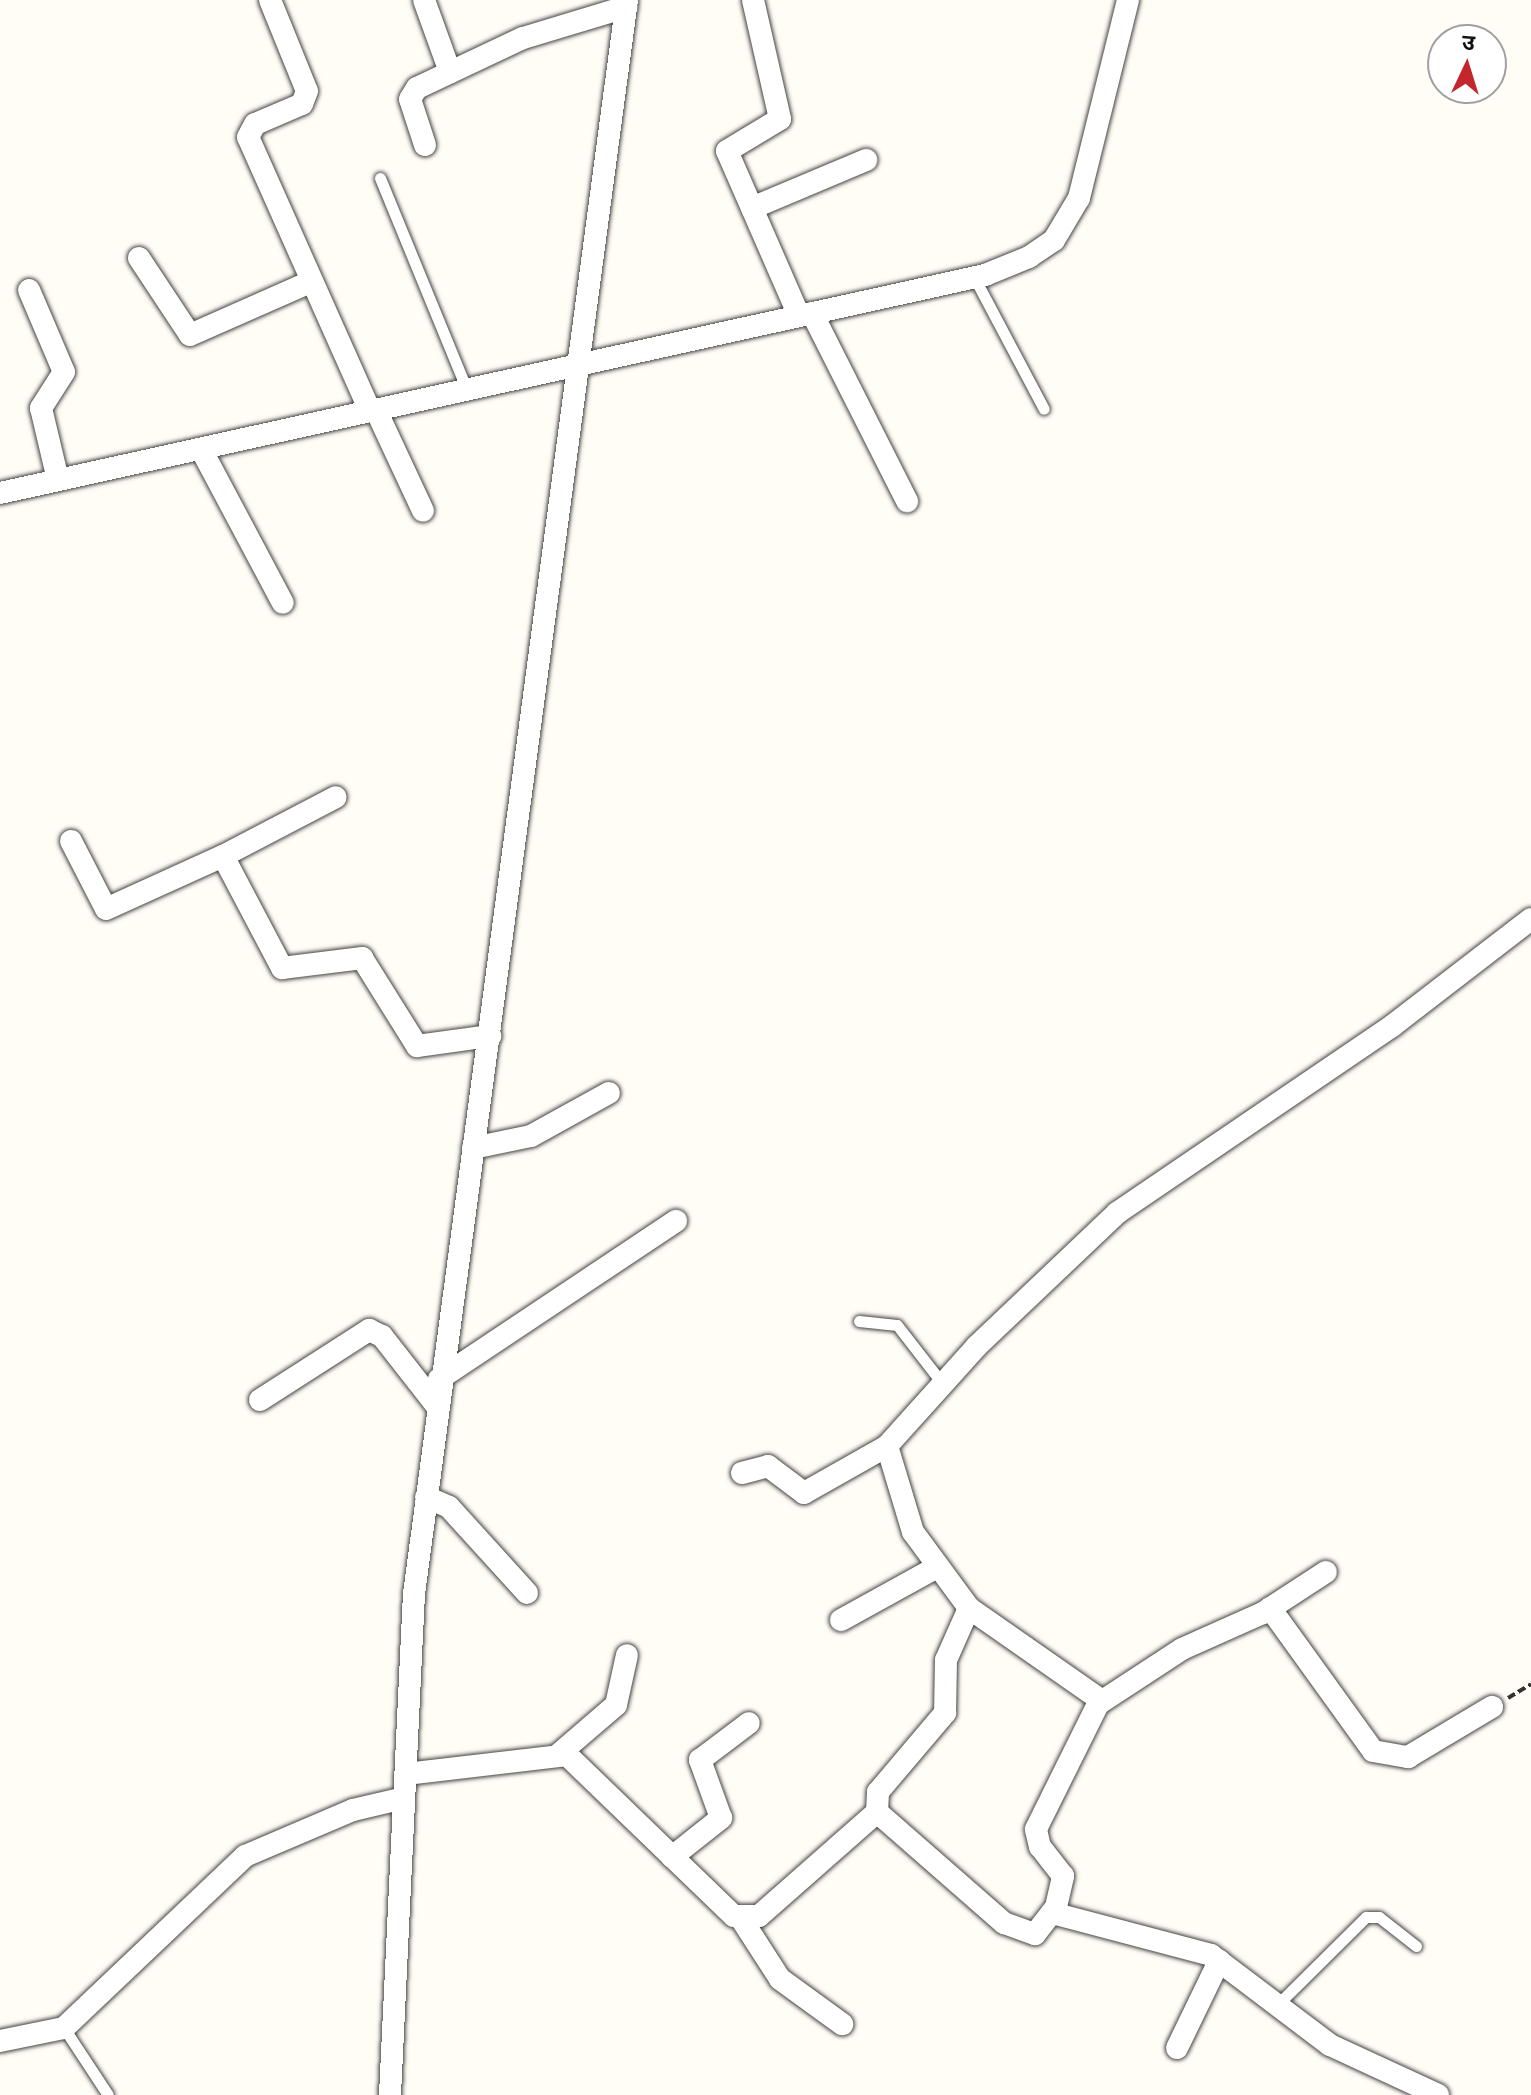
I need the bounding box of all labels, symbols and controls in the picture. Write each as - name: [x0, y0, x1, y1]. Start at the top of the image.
- north arrow: [1427, 24, 1507, 104]
- text: उ: [1461, 27, 1476, 57]

